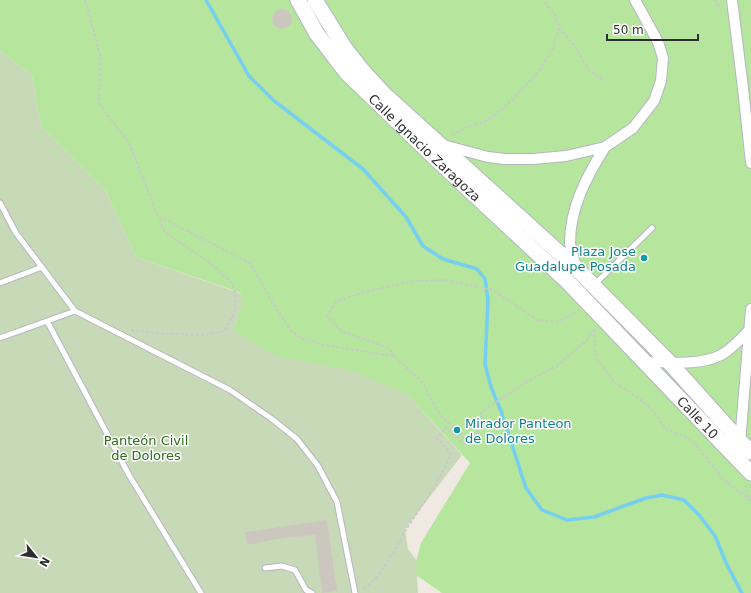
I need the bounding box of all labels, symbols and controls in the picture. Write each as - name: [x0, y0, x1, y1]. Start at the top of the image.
- scale bar: [607, 16, 698, 42]
- text: 50 m: [613, 23, 644, 37]
- street label: Calle Ignacio Zaragoza: [366, 91, 484, 204]
- place label: Plaza Jose Guadalupe Posada: [515, 244, 636, 274]
- marker: Plaza Jose Guadalupe Posada: [639, 253, 649, 263]
- street label: Calle 10: [674, 393, 722, 442]
- place label: Mirador Panteon de Dolores: [465, 416, 572, 446]
- marker: Mirador Panteon de Dolores: [452, 425, 462, 435]
- park label: Panteón Civil de Dolores: [104, 433, 188, 463]
- north arrow: [16, 537, 56, 577]
- text: N: [36, 555, 52, 569]

